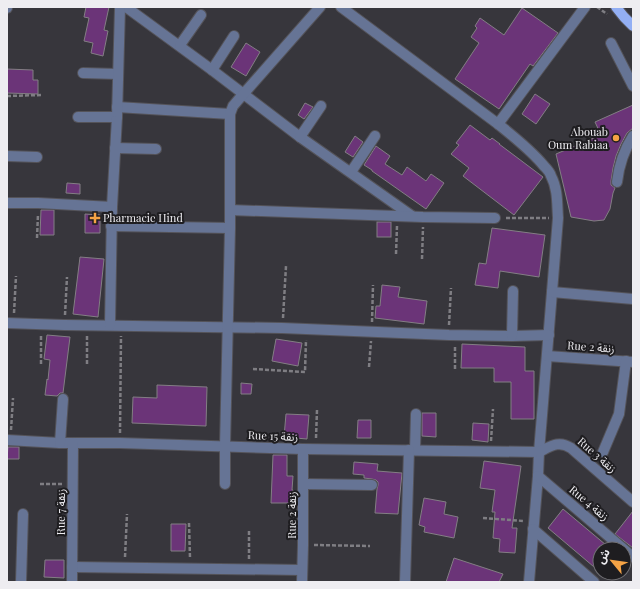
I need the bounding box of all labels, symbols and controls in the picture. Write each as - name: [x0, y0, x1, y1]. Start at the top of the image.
- place label: Abouab Oum Rabiaa: [548, 124, 609, 152]
- marker: Abouab Oum Rabiaa: [611, 133, 621, 143]
- place label: Pharmacie Hind: [103, 210, 183, 225]
- marker: Pharmacie Hind: [90, 213, 100, 223]
- street label: Rue 2 زنقة: [567, 337, 615, 356]
- street label: Rue 15 زنقة: [248, 427, 298, 444]
- street label: Rue 3 زنقة: [575, 434, 620, 476]
- street label: Rue 4 زنقة: [566, 482, 612, 524]
- street label: Rue 7 زنقة: [53, 489, 68, 535]
- street label: Rue 2 زنقة: [284, 491, 299, 539]
- north arrow: [592, 541, 632, 581]
- text: ش: [593, 546, 613, 566]

